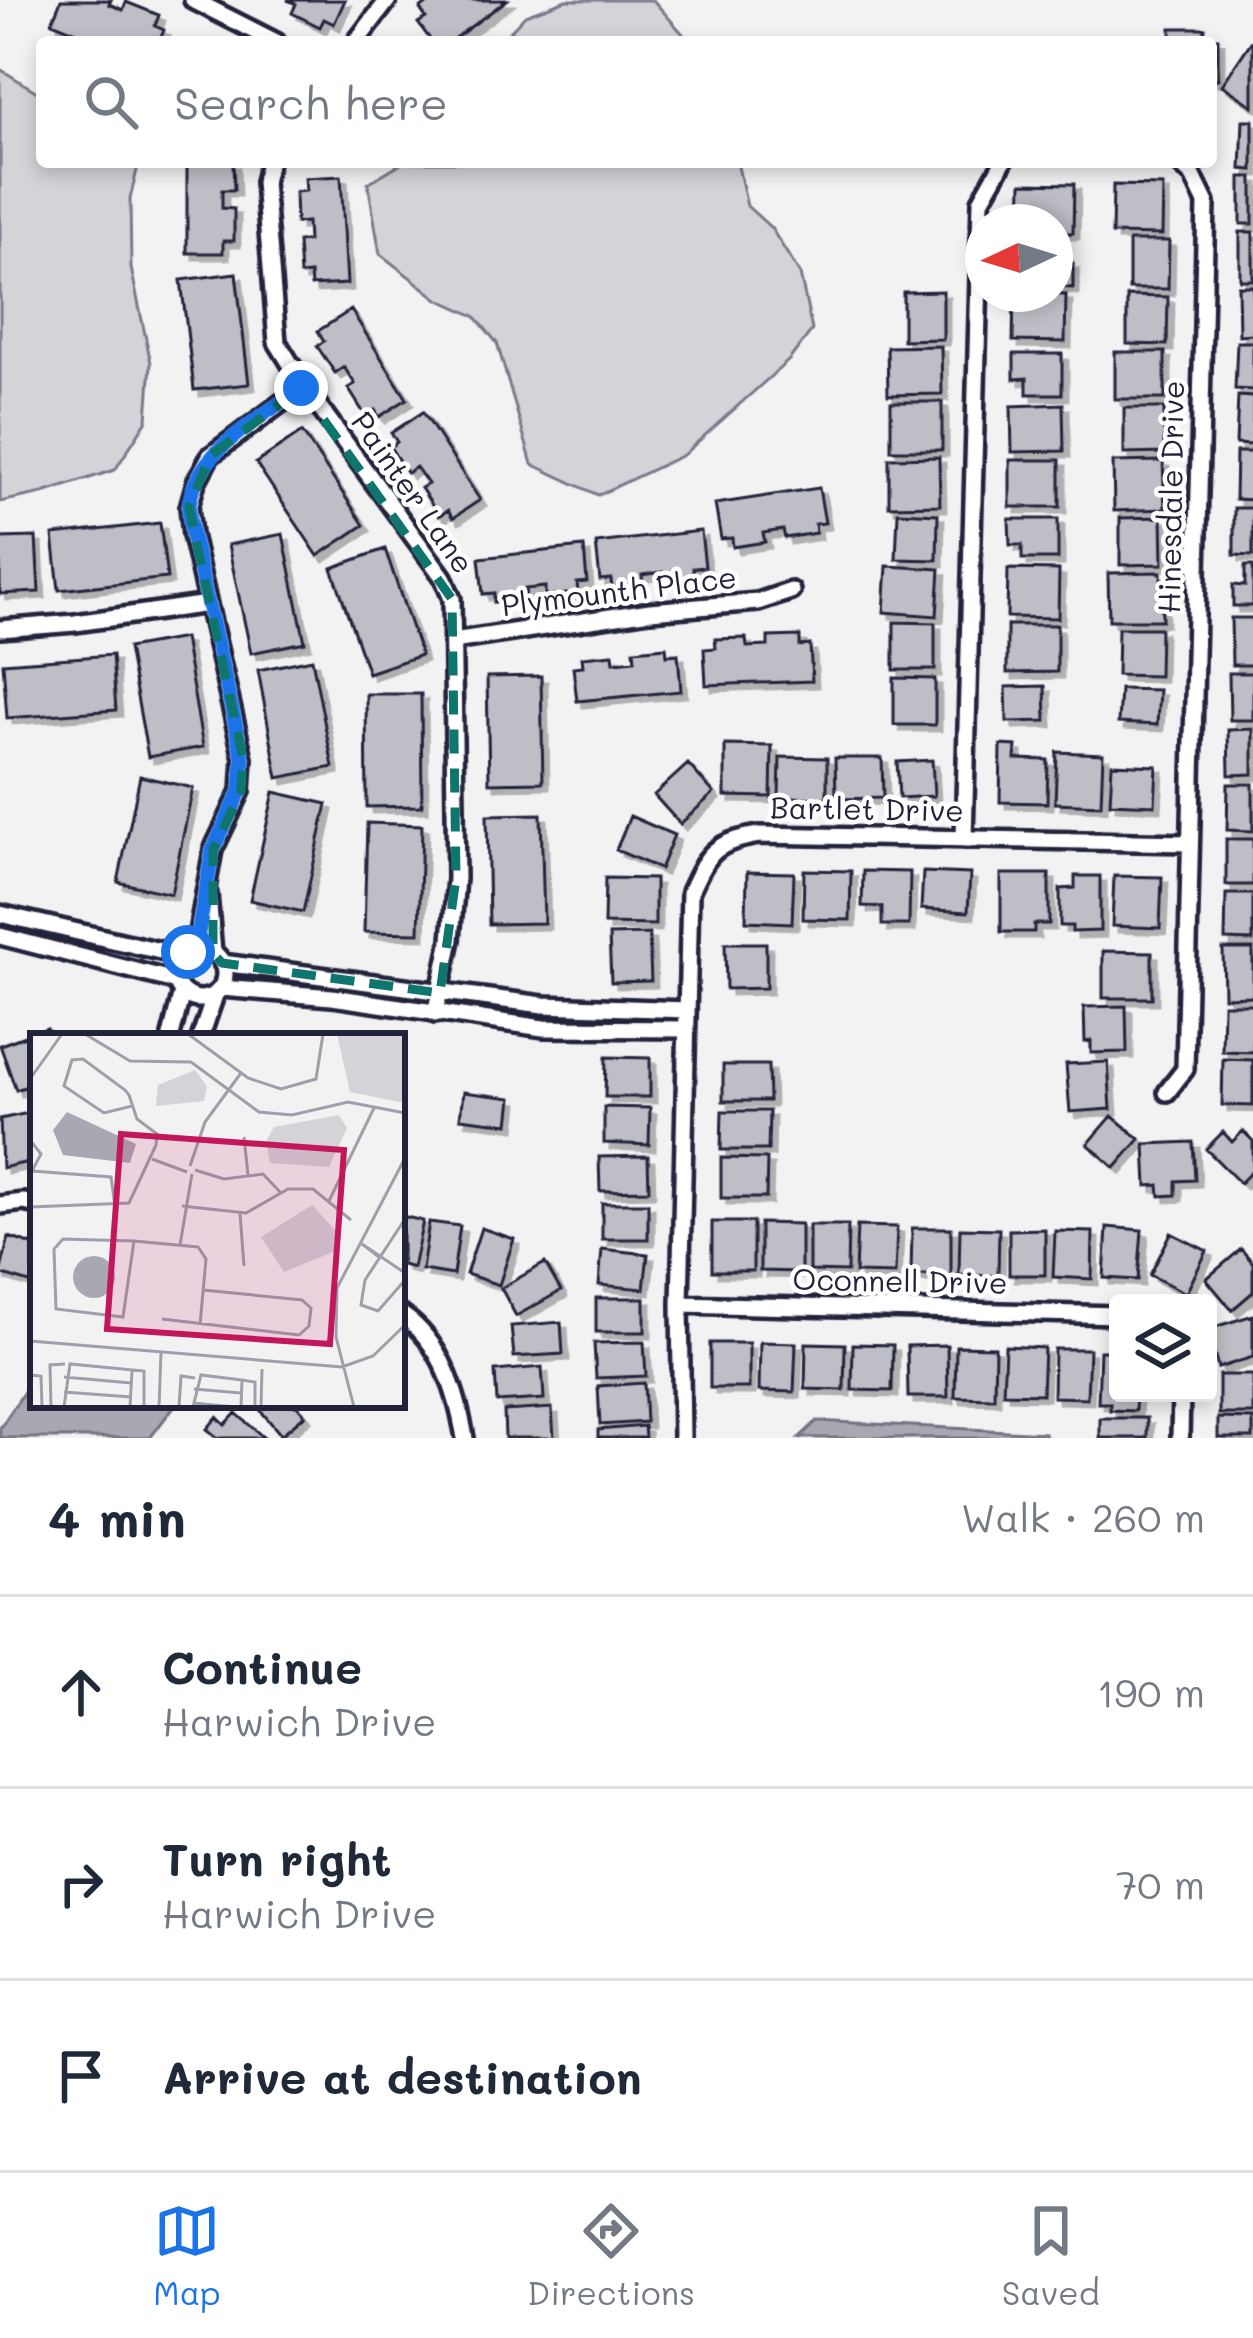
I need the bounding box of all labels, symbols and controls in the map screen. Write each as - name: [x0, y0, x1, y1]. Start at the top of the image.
- search box: [36, 36, 1217, 168]
- icon: search: [78, 69, 144, 135]
- text: Search here: [174, 73, 448, 131]
- north arrow: [965, 204, 1073, 312]
- route end: [274, 361, 328, 415]
- street label: Hinesdale Drive: [1148, 380, 1192, 614]
- street label: Painter Lane: [343, 403, 484, 581]
- street label: Plymounth Place: [499, 556, 739, 624]
- street label: Bartlet Drive: [770, 786, 964, 830]
- route start: [161, 925, 215, 979]
- inset map: [30, 1033, 405, 1408]
- street label: Oconnell Drive: [792, 1258, 1008, 1302]
- map controls: [1109, 1294, 1217, 1402]
- button: layers: [1109, 1294, 1217, 1402]
- text: 4 min: [48, 1483, 186, 1550]
- text: Walk · 260 m: [961, 1491, 1205, 1542]
- text: Continue: [162, 1637, 362, 1695]
- icon: ahead: [48, 1659, 114, 1725]
- text: 190 m: [1097, 1666, 1205, 1717]
- text: Harwich Drive: [162, 1695, 436, 1746]
- text: Turn right: [162, 1829, 391, 1887]
- icon: right: [48, 1851, 114, 1917]
- text: 70 m: [1116, 1858, 1205, 1909]
- text: Harwich Drive: [162, 1887, 436, 1938]
- icon: arrive: [48, 2043, 114, 2109]
- text: Arrive at destination: [162, 2047, 642, 2105]
- tab: Map: [153, 2198, 221, 2313]
- tab: Directions: [527, 2198, 695, 2313]
- tab: Saved: [1002, 2198, 1100, 2313]

